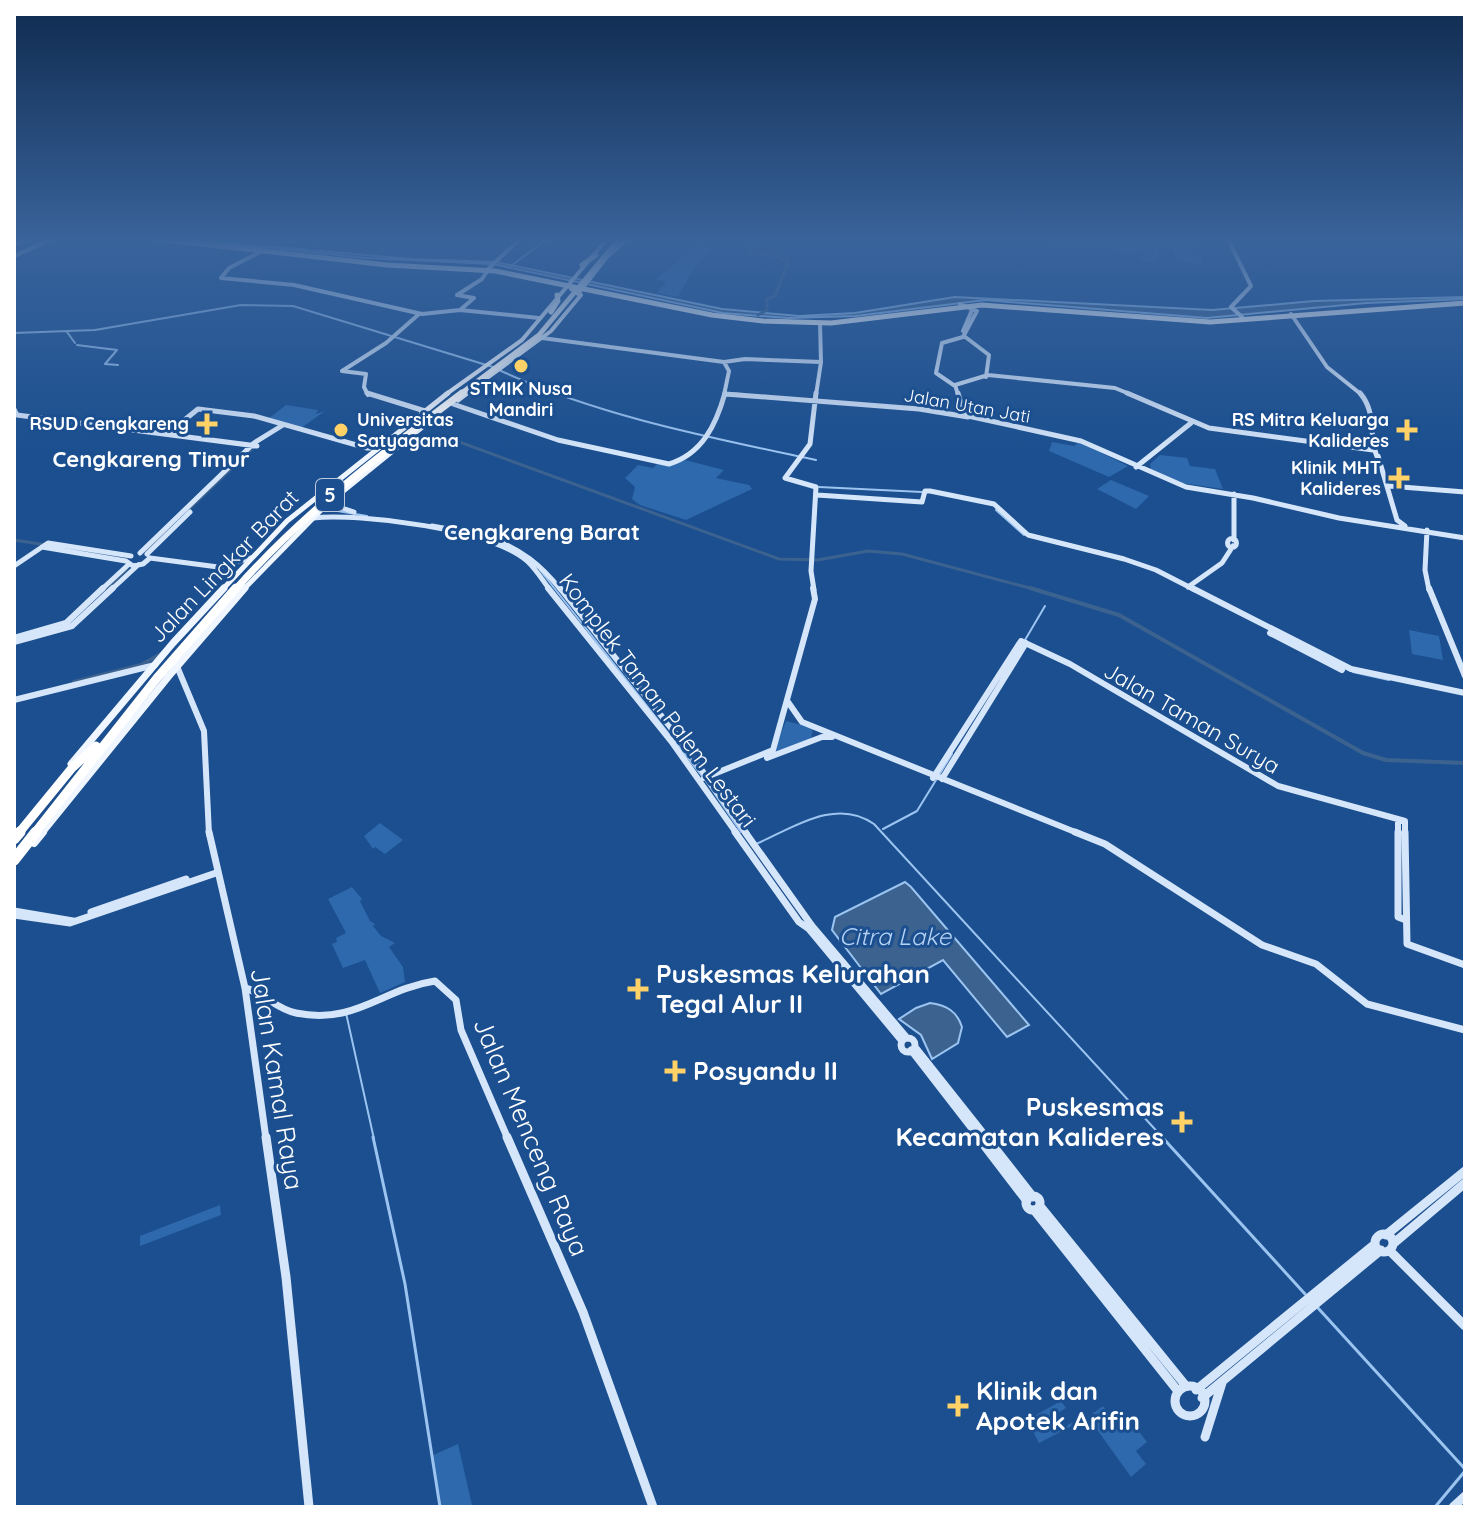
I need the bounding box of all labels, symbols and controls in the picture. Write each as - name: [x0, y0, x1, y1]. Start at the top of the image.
- marker: STMIK Nusa Mandiri: [512, 357, 530, 375]
- place label: STMIK Nusa Mandiri: [470, 377, 572, 421]
- street label: Jalan Utan Jati: [902, 383, 1032, 428]
- place label: Universitas Satyagama: [357, 408, 459, 452]
- place label: RS Mitra Keluarga Kalideres: [1232, 408, 1389, 452]
- place label: RSUD Cengkareng: [29, 412, 189, 435]
- marker: RSUD Cengkareng: [196, 413, 218, 435]
- marker: RS Mitra Keluarga Kalideres: [1396, 419, 1418, 441]
- marker: Universitas Satyagama: [332, 421, 350, 439]
- district label: Cengkareng Timur: [52, 445, 250, 473]
- place label: Klinik MHT Kalideres: [1291, 456, 1381, 500]
- marker: Klinik MHT Kalideres: [1388, 467, 1410, 489]
- road number: 5: [316, 479, 344, 511]
- street label: Jalan Lingkar Barat: [144, 484, 304, 648]
- district label: Cengkareng Barat: [444, 518, 640, 546]
- street label: Komplek Taman Palem Lestari: [553, 567, 763, 833]
- street label: Jalan Taman Surya: [1099, 656, 1285, 780]
- water label: Citra Lake: [839, 921, 953, 951]
- place label: Puskesmas Kelurahan Tegal Alur II: [656, 957, 930, 1020]
- street label: Jalan Kamal Raya: [244, 966, 311, 1192]
- marker: Puskesmas Kelurahan Tegal Alur II: [627, 978, 649, 1000]
- street label: Jalan Menceng Raya: [466, 1013, 597, 1261]
- place label: Posyandu II: [693, 1054, 838, 1087]
- marker: Posyandu II: [664, 1060, 686, 1082]
- place label: Puskesmas Kecamatan Kalideres: [896, 1090, 1164, 1153]
- marker: Puskesmas Kecamatan Kalideres: [1171, 1111, 1193, 1133]
- place label: Klinik dan Apotek Arifin: [976, 1374, 1140, 1437]
- marker: Klinik dan Apotek Arifin: [947, 1395, 969, 1417]

